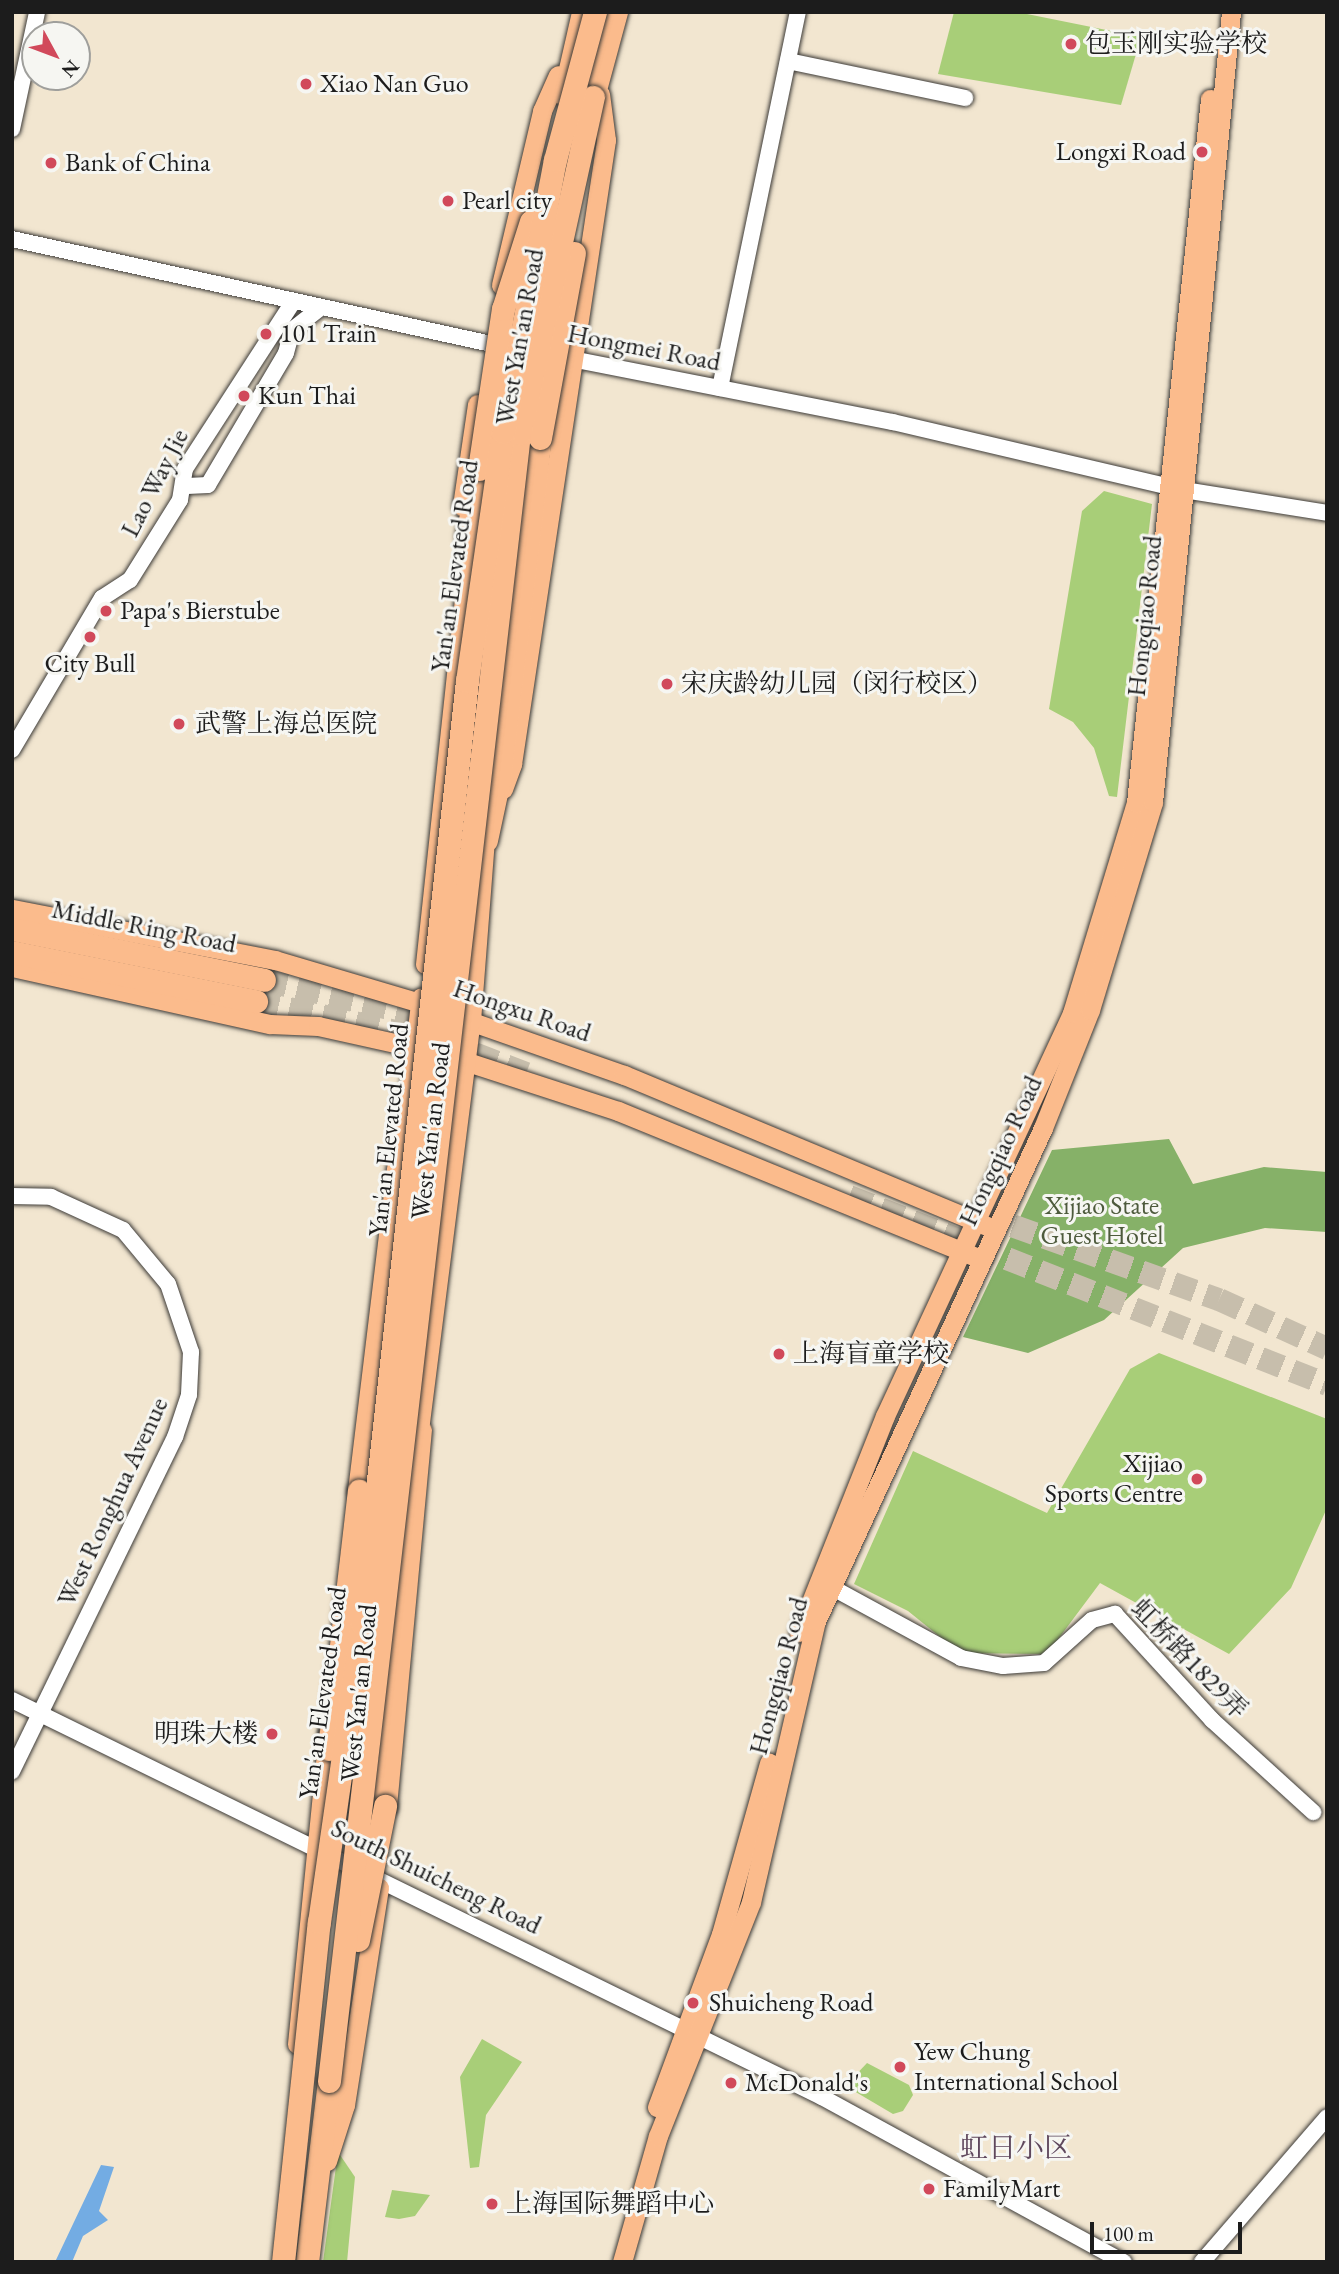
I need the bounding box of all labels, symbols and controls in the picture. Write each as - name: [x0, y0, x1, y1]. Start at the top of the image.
- north arrow: [21, 21, 91, 91]
- place label: 包玉刚实验学校: [1085, 28, 1267, 60]
- marker: 包玉刚实验学校: [1063, 36, 1079, 52]
- text: N: [56, 55, 85, 83]
- place label: Xiao Nan Guo: [320, 68, 469, 100]
- marker: Xiao Nan Guo: [298, 76, 314, 92]
- place label: Longxi Road: [1056, 136, 1186, 168]
- marker: Longxi Road: [1192, 142, 1212, 162]
- place label: Bank of China: [65, 147, 210, 179]
- marker: Bank of China: [43, 155, 59, 171]
- place label: Pearl city: [462, 185, 552, 217]
- marker: Pearl city: [440, 193, 456, 209]
- street label: West Yan'an Road: [489, 246, 551, 428]
- place label: 101 Train: [280, 318, 377, 350]
- street label: Hongmei Road: [565, 318, 723, 378]
- marker: 101 Train: [258, 326, 274, 342]
- place label: Kun Thai: [258, 380, 356, 412]
- marker: Kun Thai: [236, 388, 252, 404]
- street label: Lao Way Jie: [115, 424, 195, 542]
- street label: Yan'an Elevated Road: [425, 458, 485, 674]
- street label: Hongqiao Road: [1121, 534, 1169, 698]
- place label: Papa's Bierstube: [120, 595, 280, 627]
- marker: Papa's Bierstube: [98, 603, 114, 619]
- marker: City Bull: [82, 629, 98, 645]
- place label: City Bull: [44, 648, 136, 680]
- place label: 宋庆龄幼儿园（闵行校区）: [681, 668, 993, 700]
- marker: 宋庆龄幼儿园（闵行校区）: [659, 676, 675, 692]
- place label: 武警上海总医院: [195, 708, 377, 740]
- marker: 武警上海总医院: [169, 714, 189, 734]
- street label: Middle Ring Road: [49, 894, 239, 960]
- street label: Hongxu Road: [449, 973, 595, 1049]
- street label: Yan'an Elevated Road: [362, 1022, 416, 1238]
- street label: West Yan'an Road: [405, 1040, 457, 1222]
- street label: Hongqiao Road: [953, 1071, 1049, 1231]
- park label: Xijiao State Guest Hotel: [1040, 1190, 1164, 1252]
- place label: 上海盲童学校: [793, 1338, 949, 1370]
- marker: 上海盲童学校: [771, 1346, 787, 1362]
- street label: West Ronghua Avenue: [51, 1393, 175, 1611]
- place label: Xijiao Sports Centre: [1045, 1448, 1183, 1510]
- marker: Xijiao Sports Centre: [1189, 1471, 1205, 1487]
- street label: Yan'an Elevated Road: [293, 1585, 353, 1801]
- street label: 虹桥路1829弄: [1124, 1593, 1254, 1725]
- street label: Hongqiao Road: [743, 1594, 815, 1758]
- street label: West Yan'an Road: [334, 1603, 384, 1783]
- place label: 明珠大楼: [154, 1718, 258, 1750]
- marker: 明珠大楼: [264, 1726, 280, 1742]
- street label: South Shuicheng Road: [326, 1813, 546, 1941]
- place label: Shuicheng Road: [709, 1987, 873, 2019]
- marker: Shuicheng Road: [683, 1993, 703, 2013]
- place label: Yew Chung International School: [914, 2036, 1118, 2098]
- marker: Yew Chung International School: [892, 2059, 908, 2075]
- place label: McDonald's: [745, 2067, 868, 2099]
- marker: McDonald's: [723, 2075, 739, 2091]
- district label: 虹日小区: [960, 2130, 1072, 2164]
- place label: FamilyMart: [943, 2173, 1060, 2205]
- marker: FamilyMart: [921, 2181, 937, 2197]
- place label: 上海国际舞蹈中心: [506, 2188, 714, 2220]
- marker: 上海国际舞蹈中心: [484, 2196, 500, 2212]
- scale bar: [1094, 2208, 1246, 2252]
- text: 100 m: [1103, 2220, 1154, 2247]

